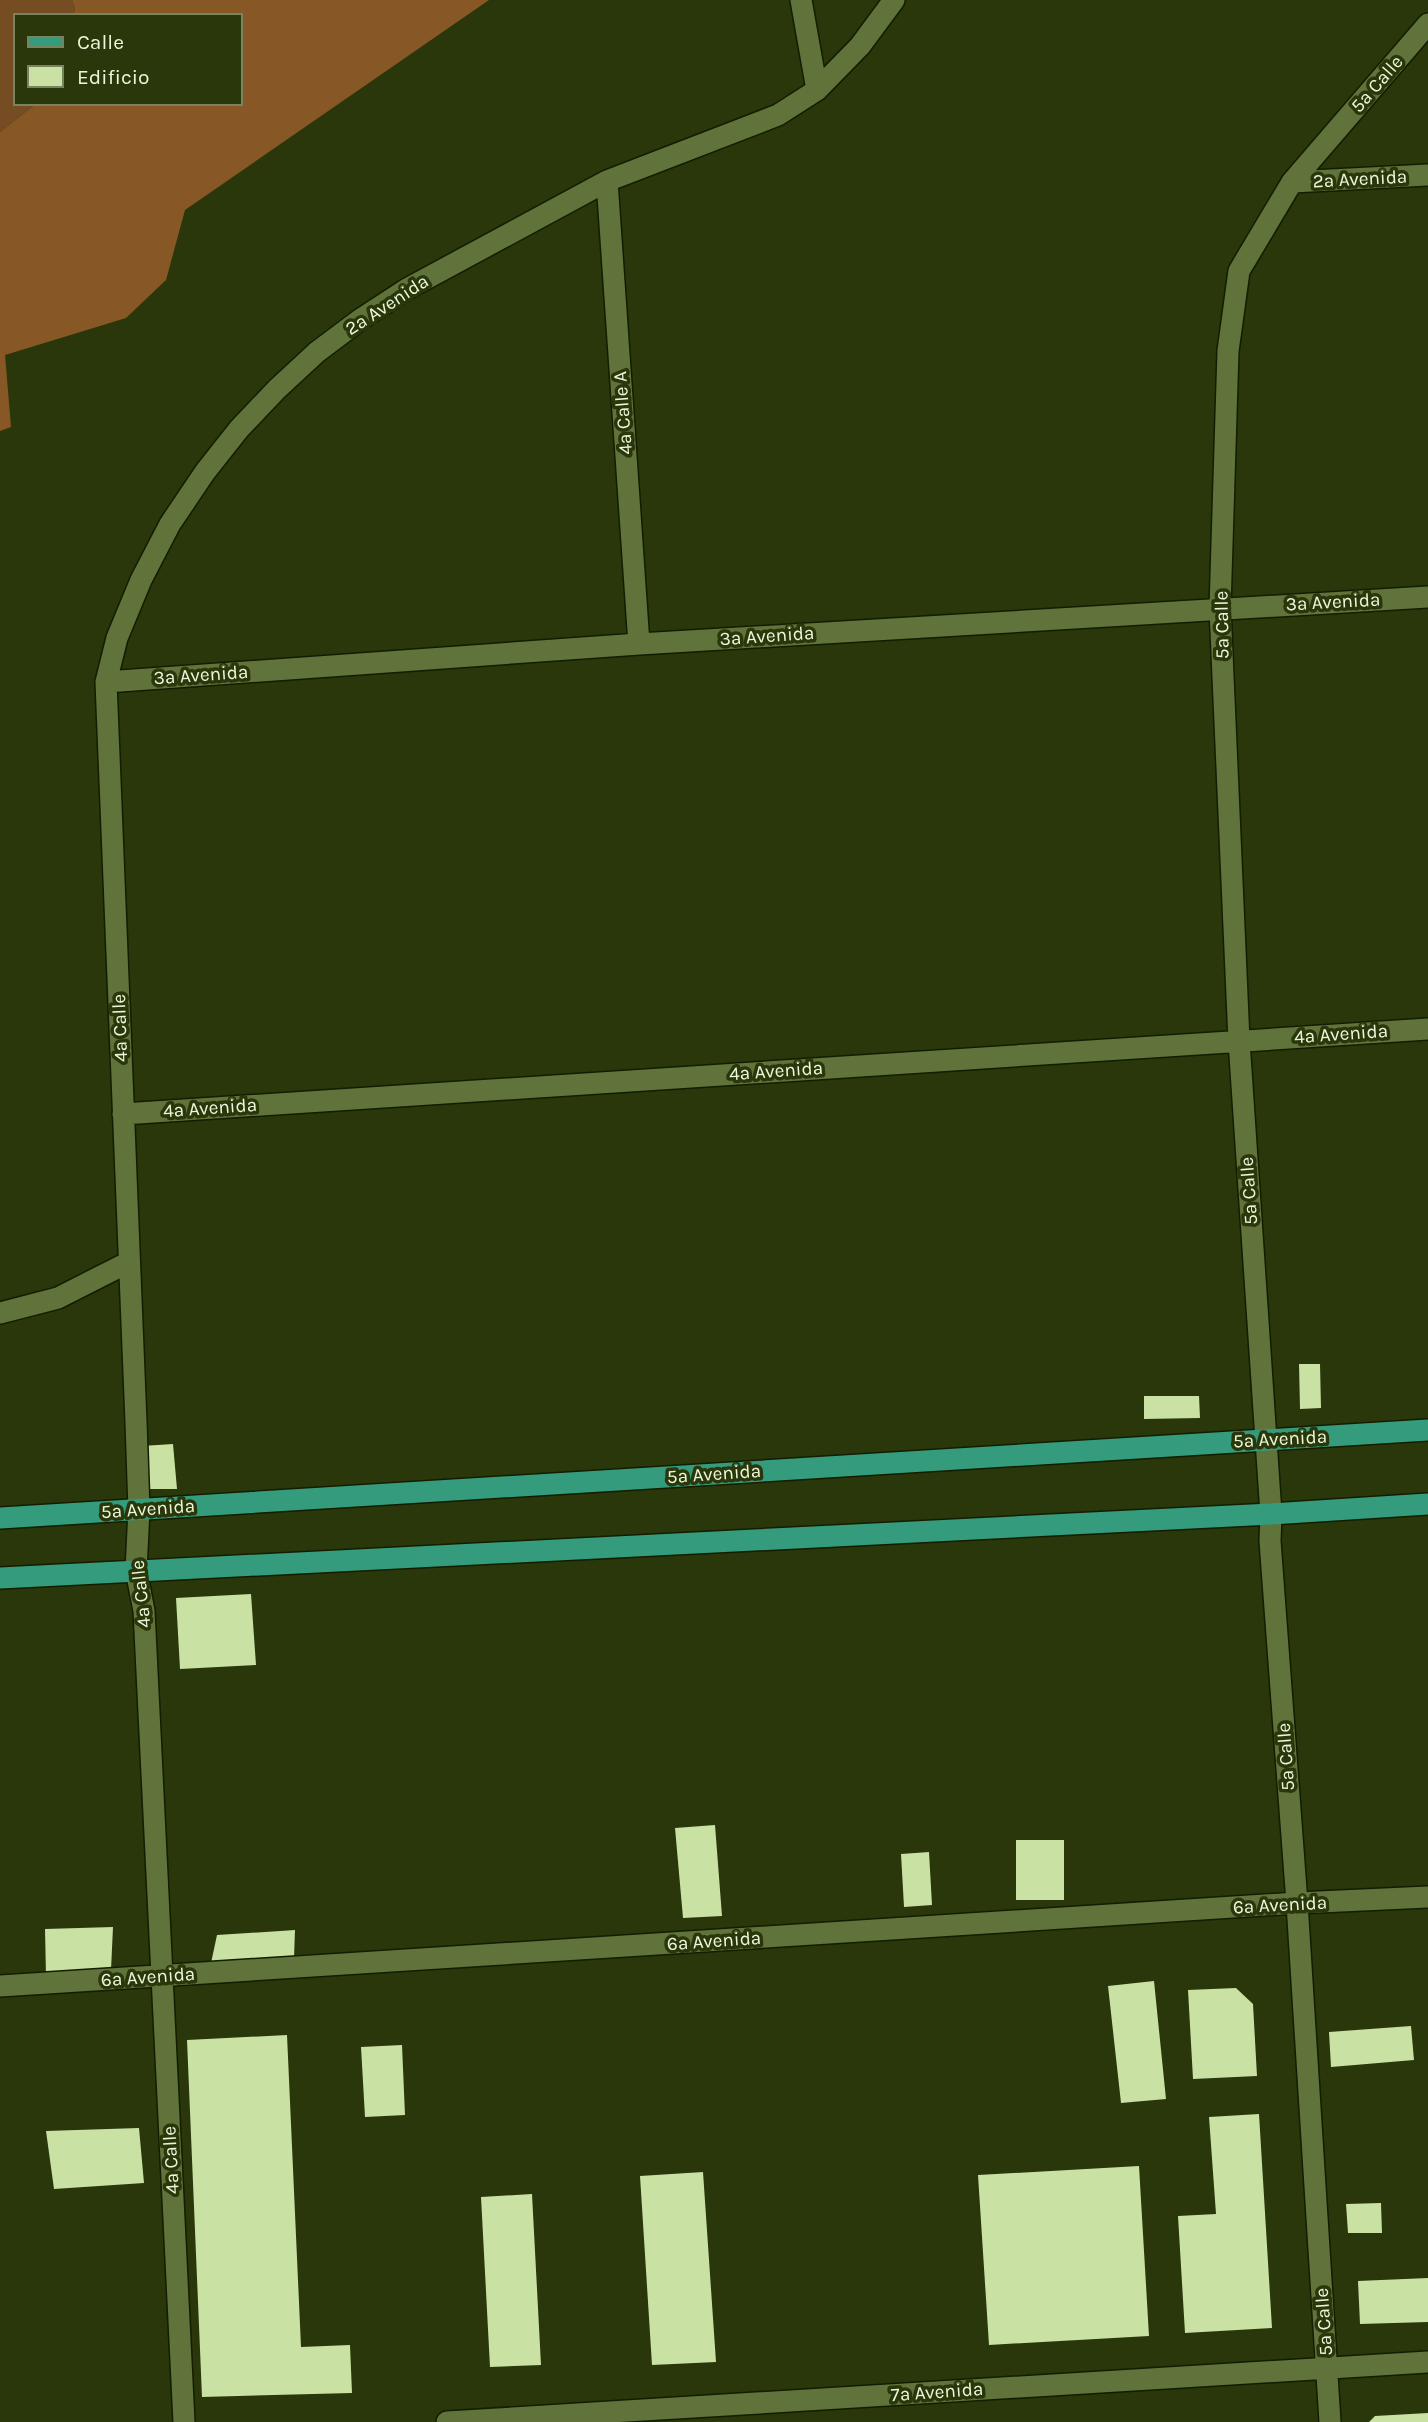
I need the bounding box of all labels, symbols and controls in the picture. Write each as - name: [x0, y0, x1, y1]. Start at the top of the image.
- legend: [14, 14, 242, 105]
- text: Calle: [77, 30, 124, 54]
- street label: 5a Calle: [1346, 51, 1408, 117]
- text: Edificio: [77, 65, 150, 89]
- street label: 2a Avenida: [1312, 166, 1408, 192]
- street label: 2a Avenida: [341, 270, 433, 340]
- street label: 4a Calle A: [609, 370, 637, 455]
- street label: 3a Avenida: [1285, 589, 1381, 615]
- street label: 5a Calle: [1210, 591, 1234, 659]
- street label: 3a Avenida: [719, 622, 815, 650]
- street label: 3a Avenida: [153, 661, 249, 689]
- street label: 4a Calle: [108, 994, 132, 1062]
- street label: 4a Avenida: [1293, 1020, 1389, 1048]
- street label: 4a Avenida: [728, 1057, 824, 1085]
- street label: 4a Avenida: [162, 1094, 258, 1122]
- street label: 5a Calle: [1236, 1156, 1262, 1226]
- street label: 5a Avenida: [1232, 1426, 1328, 1452]
- street label: 5a Avenida: [666, 1460, 762, 1488]
- street label: 5a Avenida: [100, 1495, 196, 1523]
- street label: 4a Calle: [127, 1559, 155, 1629]
- street label: 5a Calle: [1273, 1722, 1299, 1792]
- street label: 6a Avenida: [1232, 1892, 1328, 1918]
- street label: 6a Avenida: [666, 1927, 762, 1955]
- street label: 6a Avenida: [100, 1963, 196, 1991]
- street label: 4a Calle: [158, 2125, 184, 2195]
- street label: 5a Calle: [1311, 2287, 1337, 2357]
- street label: 7a Avenida: [890, 2378, 984, 2406]

